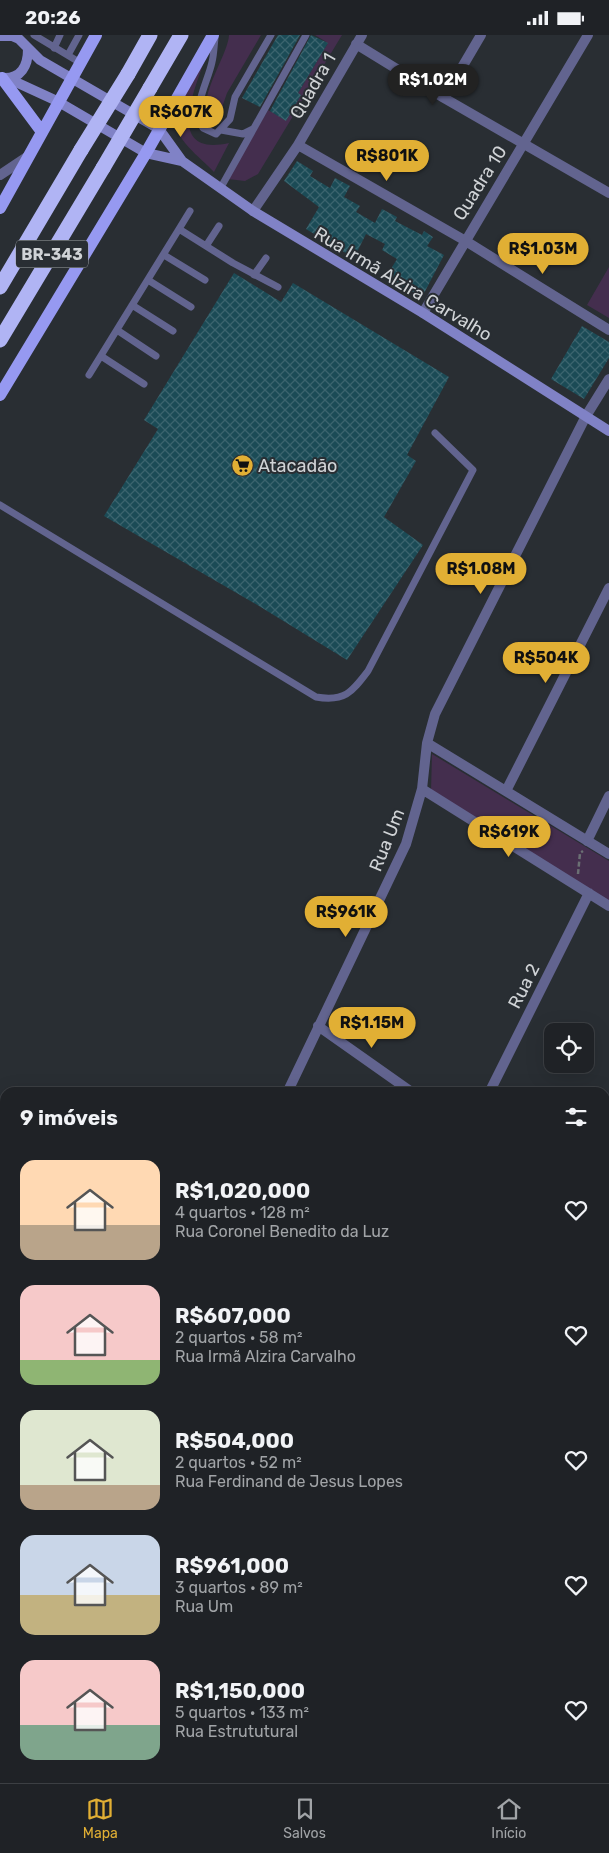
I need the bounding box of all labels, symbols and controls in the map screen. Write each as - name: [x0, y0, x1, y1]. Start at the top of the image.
- text: 20:26: [25, 6, 81, 29]
- street label: Quadra 1: [285, 49, 341, 123]
- pin: R$1.02M: [387, 63, 479, 106]
- text: R$1.02M: [399, 70, 467, 89]
- pin: R$607K: [140, 96, 222, 138]
- text: R$607K: [150, 102, 212, 121]
- pin: R$801K: [346, 139, 428, 182]
- street label: Quadra 10: [448, 142, 512, 224]
- text: R$801K: [356, 146, 418, 165]
- street label: Rua Irmã Alzira Carvalho: [310, 222, 496, 346]
- pin: R$1.03M: [497, 233, 589, 275]
- text: R$1.03M: [509, 239, 577, 258]
- road number: BR-343: [16, 240, 88, 267]
- supermarket icon: Atacadão: [230, 454, 254, 478]
- place label: Atacadão: [258, 455, 337, 477]
- pin: R$1.08M: [435, 553, 527, 595]
- text: R$1.08M: [446, 559, 516, 578]
- pin: R$504K: [505, 641, 587, 684]
- text: R$504K: [514, 648, 578, 667]
- street label: Rua Um: [365, 805, 409, 875]
- pin: R$619K: [468, 815, 550, 858]
- text: R$619K: [479, 822, 539, 841]
- pin: R$961K: [305, 895, 387, 938]
- text: R$961K: [316, 902, 376, 921]
- street label: Rua 2: [503, 960, 545, 1012]
- pin: R$1.15M: [326, 1007, 418, 1049]
- text: R$1.15M: [340, 1013, 404, 1032]
- map controls: [544, 1023, 594, 1073]
- button: locate: [544, 1023, 594, 1073]
- icon: filters: [562, 1103, 590, 1131]
- text: 9 imóveis: [20, 1105, 118, 1130]
- text: R$1,020,000: [175, 1178, 310, 1203]
- icon: home: [60, 1180, 120, 1240]
- icon: heart: [562, 1196, 590, 1224]
- text: 4 quartos · 128 m²: [175, 1203, 310, 1222]
- text: Rua Coronel Benedito da Luz: [175, 1222, 389, 1241]
- text: R$607,000: [175, 1303, 291, 1328]
- icon: home: [60, 1305, 120, 1365]
- icon: heart: [562, 1321, 590, 1349]
- text: 2 quartos · 58 m²: [175, 1328, 302, 1347]
- text: Rua Irmã Alzira Carvalho: [175, 1347, 356, 1366]
- text: R$504,000: [175, 1428, 294, 1453]
- icon: home: [60, 1430, 120, 1490]
- icon: heart: [562, 1446, 590, 1474]
- text: 2 quartos · 52 m²: [175, 1453, 302, 1472]
- text: Rua Ferdinand de Jesus Lopes: [175, 1472, 403, 1491]
- text: R$961,000: [175, 1553, 289, 1578]
- icon: home: [60, 1555, 120, 1615]
- icon: heart: [562, 1571, 590, 1599]
- text: 3 quartos · 89 m²: [175, 1578, 303, 1597]
- text: Rua Um: [175, 1597, 233, 1616]
- text: R$1,150,000: [175, 1678, 305, 1703]
- icon: home: [60, 1680, 120, 1740]
- icon: heart: [562, 1696, 590, 1724]
- text: 5 quartos · 133 m²: [175, 1703, 309, 1722]
- text: Rua Estrututural: [175, 1722, 298, 1741]
- tab: Mapa: [83, 1795, 118, 1842]
- tab: Salvos: [283, 1795, 326, 1842]
- tab: Início: [491, 1795, 526, 1842]

